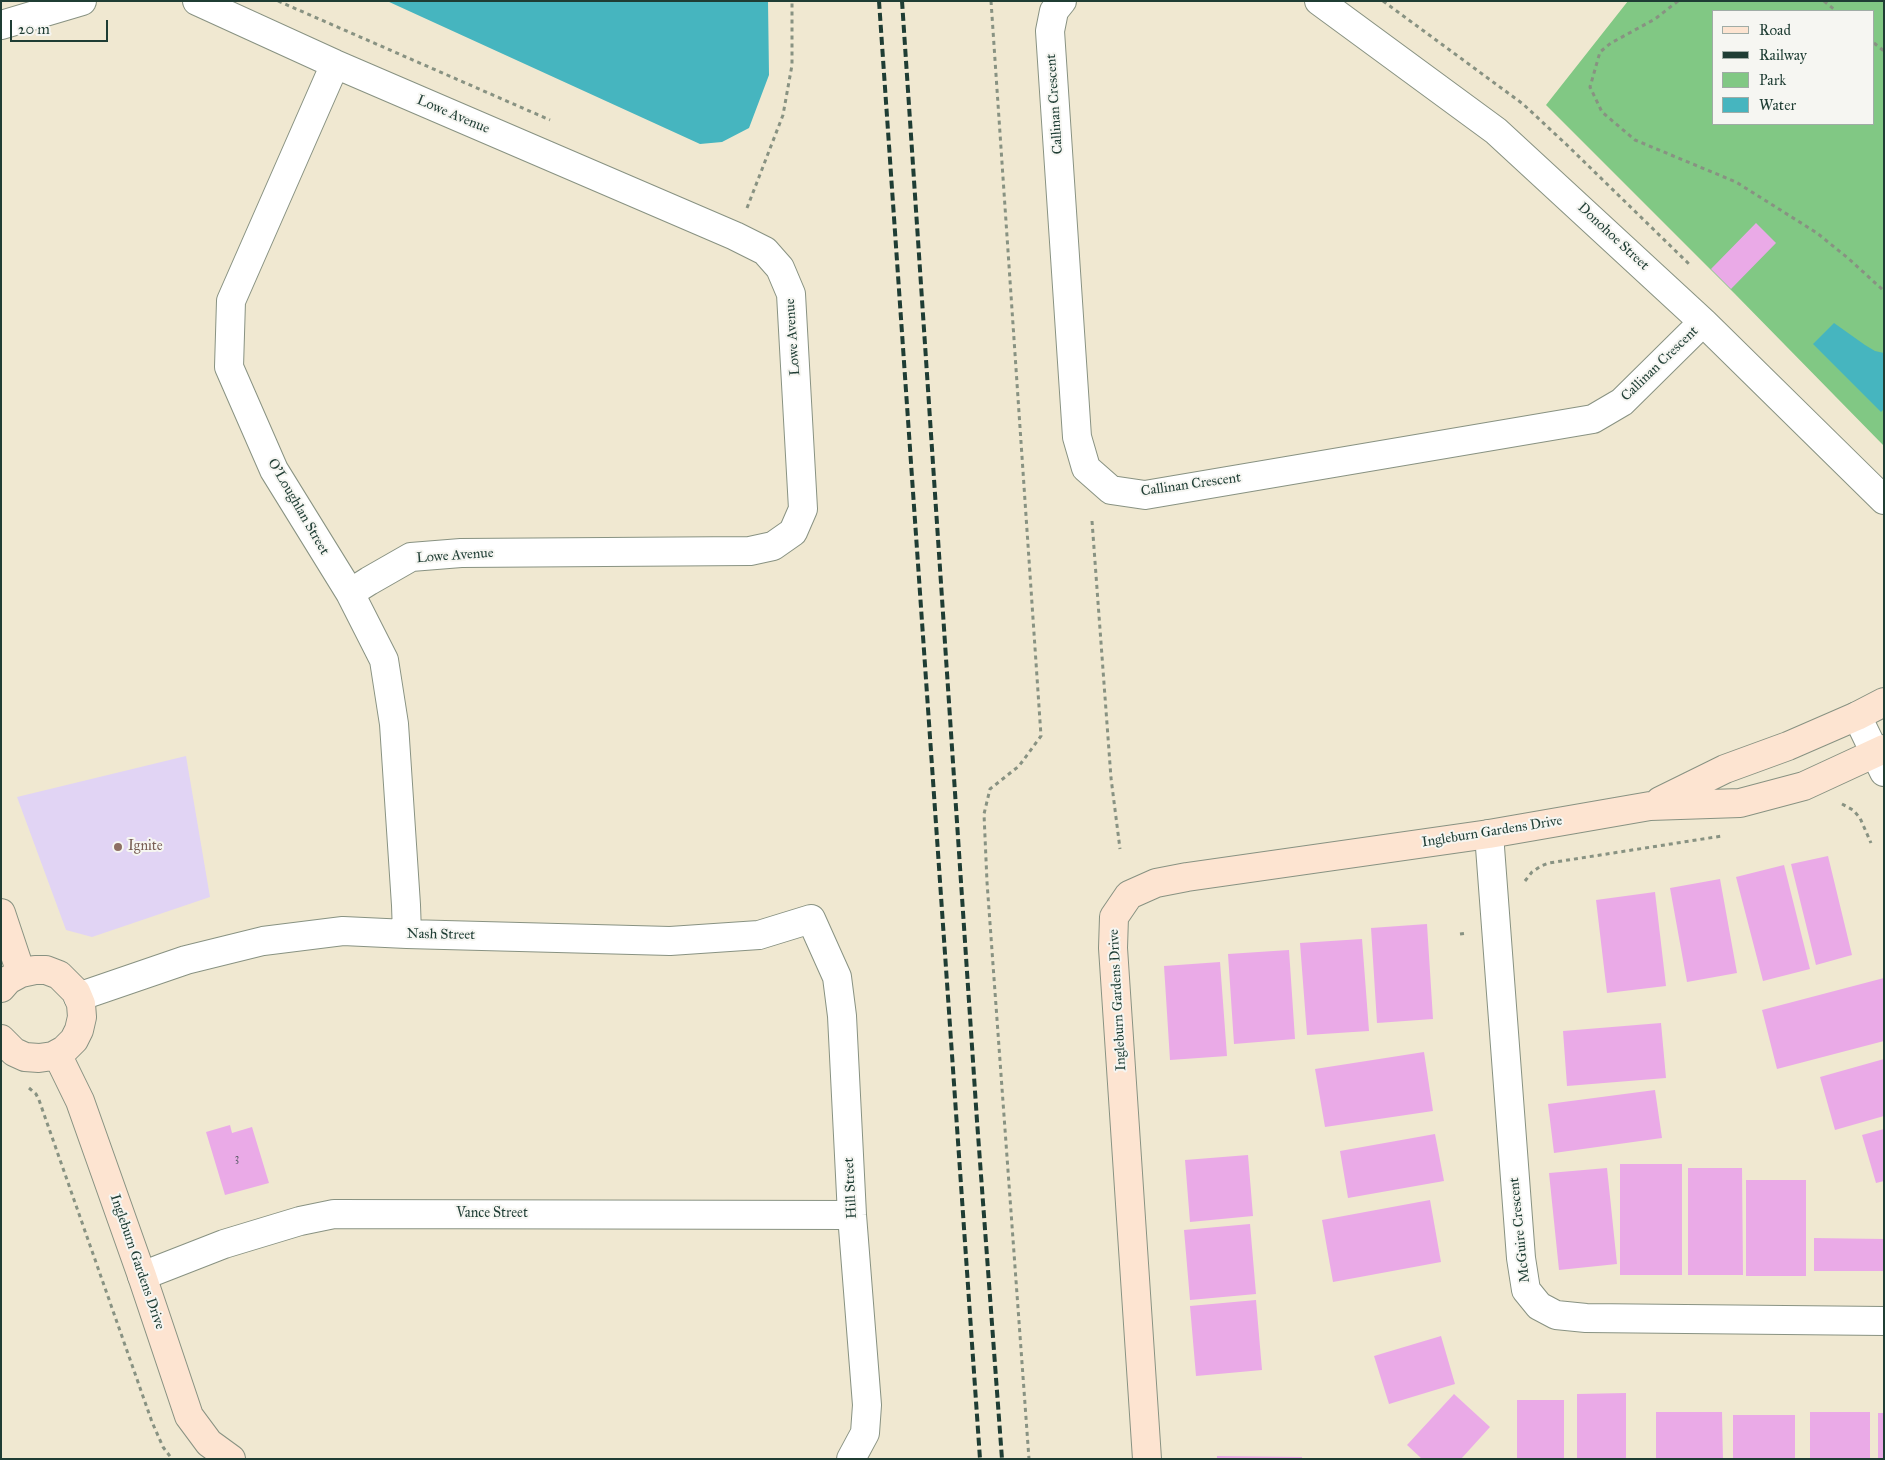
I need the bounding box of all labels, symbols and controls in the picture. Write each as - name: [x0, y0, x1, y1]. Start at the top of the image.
- scale bar: [12, 10, 110, 42]
- legend: [1712, 10, 1875, 125]
- text: 20 m: [18, 20, 50, 38]
- text: Road: [1759, 21, 1791, 39]
- text: Railway: [1759, 46, 1807, 64]
- street label: Callinan Crescent: [1043, 53, 1067, 155]
- text: Park: [1759, 71, 1786, 89]
- street label: Lowe Avenue: [414, 92, 492, 138]
- text: Water: [1759, 96, 1796, 114]
- street label: Donohoe Street: [1574, 200, 1652, 274]
- street label: Lowe Avenue: [782, 298, 804, 376]
- street label: Callinan Crescent: [1618, 323, 1702, 405]
- street label: O'Loughlan Street: [264, 456, 332, 558]
- street label: Callinan Crescent: [1140, 470, 1242, 500]
- street label: Lowe Avenue: [416, 545, 494, 567]
- street label: Ingleburn Gardens Drive: [1421, 813, 1563, 851]
- place label: Ignite: [128, 839, 163, 855]
- marker: Ignite: [112, 841, 124, 853]
- street label: Nash Street: [407, 926, 475, 944]
- street label: Ingleburn Gardens Drive: [1106, 929, 1130, 1071]
- house number: 3: [235, 1151, 239, 1165]
- street label: Hill Street: [841, 1157, 861, 1219]
- street label: McGuire Crescent: [1506, 1177, 1534, 1283]
- street label: Ingleburn Gardens Drive: [106, 1192, 168, 1332]
- street label: Vance Street: [456, 1206, 528, 1222]

